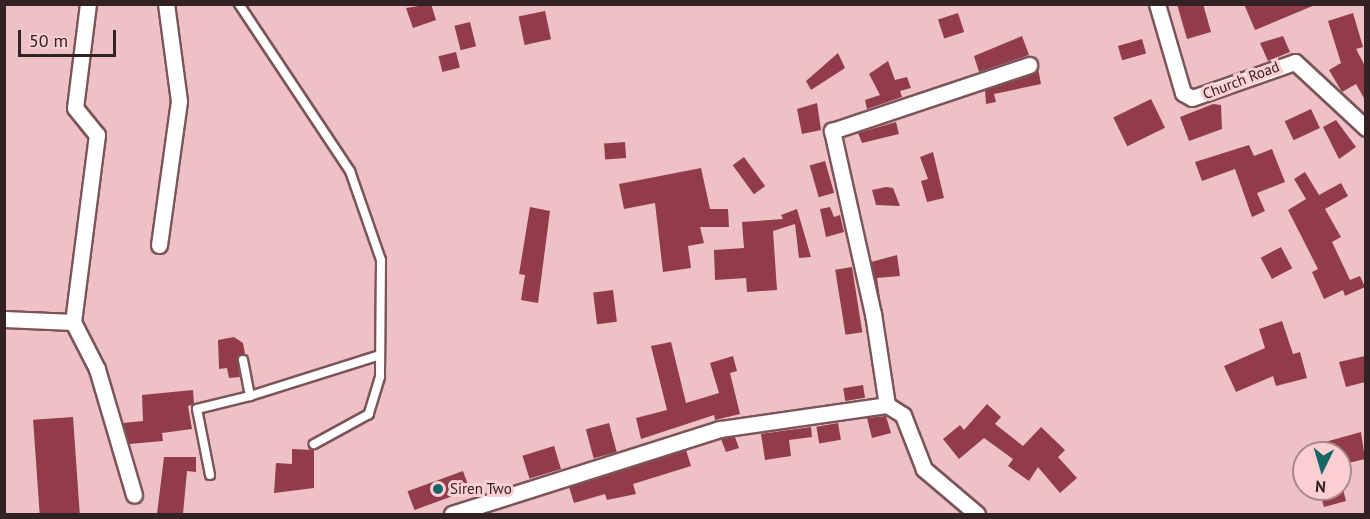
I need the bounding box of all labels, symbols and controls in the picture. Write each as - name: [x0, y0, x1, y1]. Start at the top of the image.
- scale bar: [21, 18, 118, 56]
- text: 50 m: [29, 29, 68, 52]
- street label: Church Road: [1200, 57, 1282, 103]
- north arrow: [1292, 441, 1352, 501]
- text: N: [1315, 477, 1327, 497]
- place label: Siren Two: [450, 480, 512, 498]
- marker: Siren Two: [431, 482, 445, 496]

